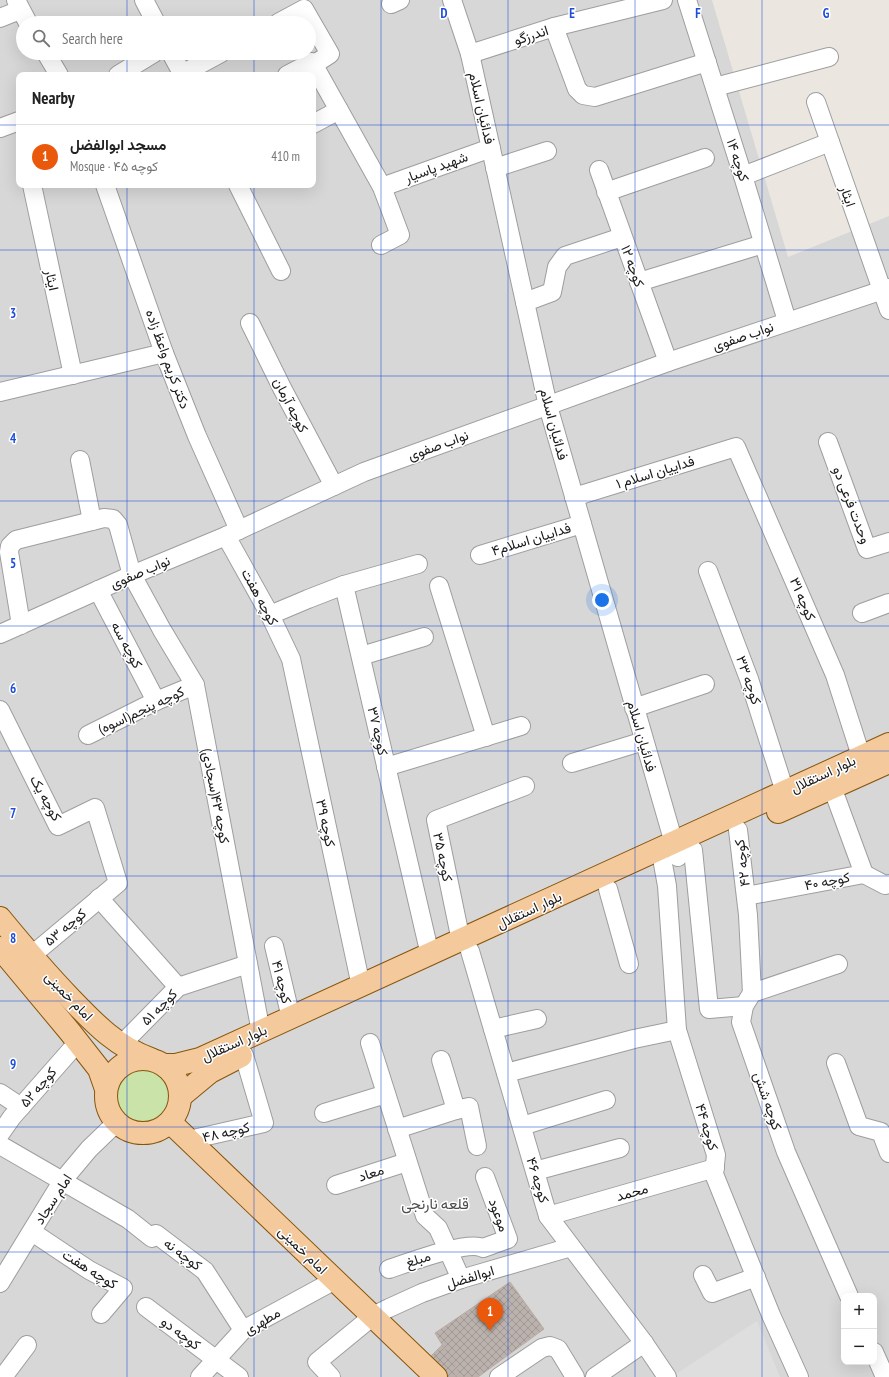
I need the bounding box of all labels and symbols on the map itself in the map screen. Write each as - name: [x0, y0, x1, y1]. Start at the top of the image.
- text: D: [441, 5, 448, 22]
- text: E: [569, 5, 575, 22]
- text: F: [695, 5, 701, 22]
- text: G: [823, 5, 830, 22]
- street label: اندرزگو: [511, 21, 551, 49]
- street label: فدائیان اسلام: [465, 70, 499, 146]
- street label: کوچه ۱۴: [722, 136, 753, 184]
- street label: شهید پاسیار: [401, 147, 470, 188]
- street label: ایثار: [836, 182, 860, 209]
- street label: کوچه ۱۲: [616, 243, 649, 290]
- street label: ایثار: [41, 267, 63, 292]
- text: 3: [10, 305, 16, 322]
- street label: دکتر کریم واعظ زاده: [142, 307, 194, 412]
- street label: نواب صفوی: [710, 317, 776, 355]
- street label: کوچه آرمان: [269, 374, 313, 436]
- street label: فدائیان اسلام: [536, 386, 572, 462]
- street label: نواب صفوی: [405, 426, 471, 464]
- text: 4: [10, 430, 17, 447]
- street label: فداییان اسلام ۱: [614, 452, 696, 492]
- street label: وحدت فرعی دو: [829, 464, 875, 546]
- street label: فداییان اسلام۴: [489, 518, 573, 560]
- street label: نواب صفوی: [107, 551, 173, 593]
- text: 5: [10, 555, 16, 572]
- street label: کوچه هفت: [237, 566, 282, 629]
- street label: کوچه ۳۱: [785, 575, 820, 624]
- your location: [592, 590, 612, 610]
- street label: کوچه سه: [106, 619, 147, 672]
- street label: کوچه ۳۳: [731, 653, 766, 707]
- text: 6: [10, 680, 16, 697]
- street label: کوچه پنجم(اسوه): [95, 682, 187, 739]
- street label: فدائیان اسلام: [623, 698, 661, 774]
- street label: کوچه ۳۷: [363, 705, 392, 757]
- street label: کوچه ۴۳(سجادی): [197, 747, 234, 845]
- street label: بلوار استقلال: [788, 751, 859, 798]
- street label: کوچه یک: [25, 772, 66, 825]
- street label: کوچه ۳۹: [311, 798, 340, 849]
- text: 7: [10, 805, 16, 822]
- street label: کوچه ۳۵: [428, 831, 457, 883]
- street label: کوچه ۴۲: [730, 838, 755, 888]
- street label: کوچه ۴۰: [803, 868, 851, 895]
- street label: بلوار استقلال: [494, 887, 565, 934]
- street label: کوچه ۵۳: [40, 904, 90, 951]
- text: 8: [10, 930, 16, 947]
- street label: کوچه ۴۱: [267, 958, 296, 1006]
- street label: امام خمینی: [41, 967, 97, 1025]
- street label: کوچه ۵۱: [137, 985, 182, 1030]
- street label: بلوار استقلال: [198, 1021, 270, 1066]
- text: 9: [10, 1056, 16, 1073]
- street label: کوچه ۵۲: [16, 1063, 61, 1112]
- street label: کوچه شش: [749, 1070, 786, 1133]
- street label: کوچه ۴۴: [690, 1101, 723, 1153]
- street label: کوچه ۴۸: [200, 1118, 252, 1147]
- street label: کوچه ۴۶: [522, 1155, 553, 1205]
- street label: معاد: [356, 1160, 386, 1186]
- street label: امام سجاد: [30, 1170, 76, 1228]
- street label: محمد: [614, 1179, 650, 1205]
- district label: قلعه نارنجی: [401, 1194, 469, 1214]
- street label: موعود: [485, 1196, 513, 1234]
- street label: امام خمینی: [274, 1222, 332, 1278]
- street label: کوچه نه: [160, 1234, 206, 1275]
- street label: کوچه هفت: [59, 1245, 121, 1294]
- street label: مبلغ: [403, 1247, 433, 1273]
- street label: ابوالفضل: [444, 1261, 496, 1293]
- pin: 1: [477, 1298, 503, 1331]
- street label: مطهری: [241, 1303, 283, 1339]
- street label: کوچه دو: [157, 1312, 204, 1355]

